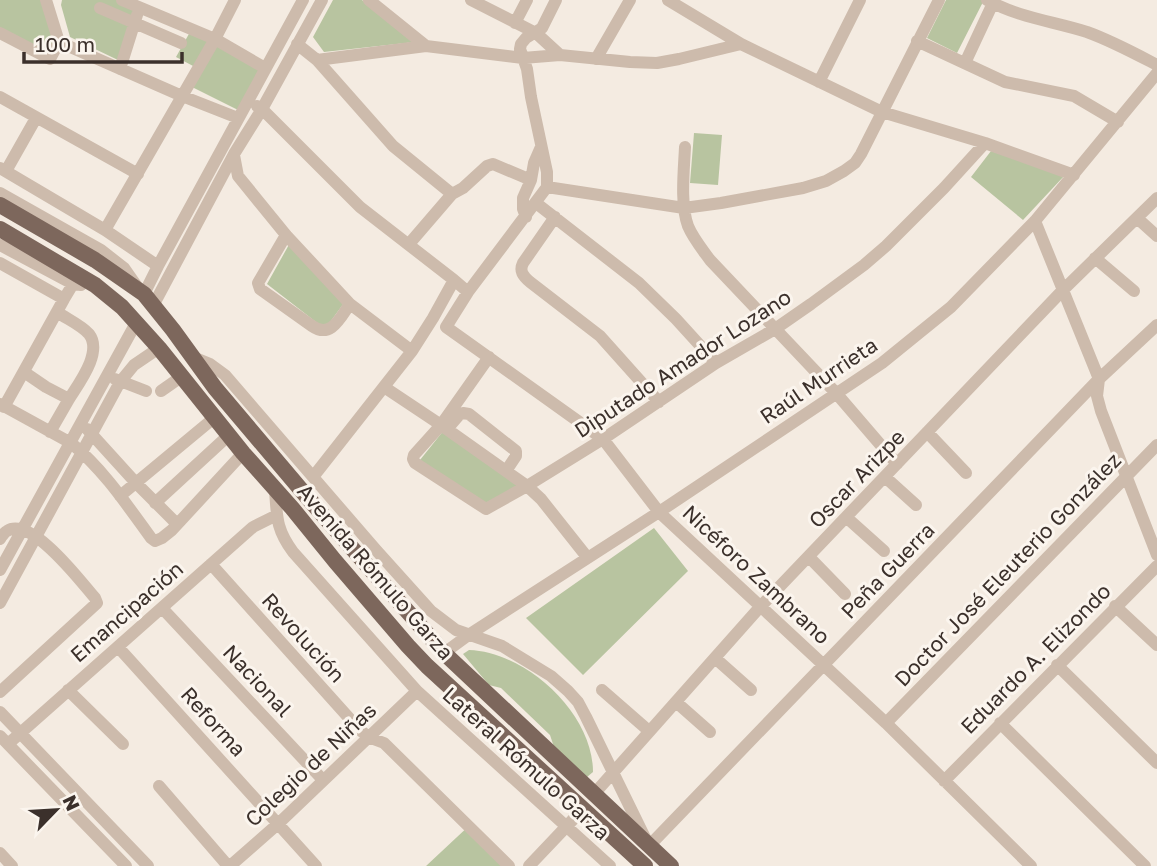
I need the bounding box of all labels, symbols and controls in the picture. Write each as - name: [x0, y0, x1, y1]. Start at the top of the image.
- scale bar: [24, 21, 182, 65]
- text: 100 m: [35, 31, 95, 57]
- street label: Diputado Amador Lozano: [569, 283, 796, 443]
- street label: Raúl Murrieta: [755, 331, 882, 429]
- street label: Oscar Arizpe: [803, 424, 910, 533]
- street label: Doctor José Eleuterio González: [889, 447, 1126, 692]
- street label: Avenida Rómulo Garza: [292, 478, 459, 665]
- street label: Nicéforo Zambrano: [678, 499, 836, 649]
- street label: Peña Guerra: [835, 517, 940, 624]
- street label: Emancipación: [65, 555, 188, 667]
- street label: Eduardo A. Elizondo: [955, 578, 1116, 739]
- street label: Revolución: [257, 587, 351, 688]
- street label: Nacional: [218, 639, 298, 722]
- street label: Reforma: [176, 681, 252, 762]
- street label: Lateral Rómulo Garza: [438, 681, 616, 845]
- street label: Colegio de Niñas: [239, 697, 381, 832]
- north arrow: [21, 775, 91, 845]
- text: N: [58, 791, 85, 814]

